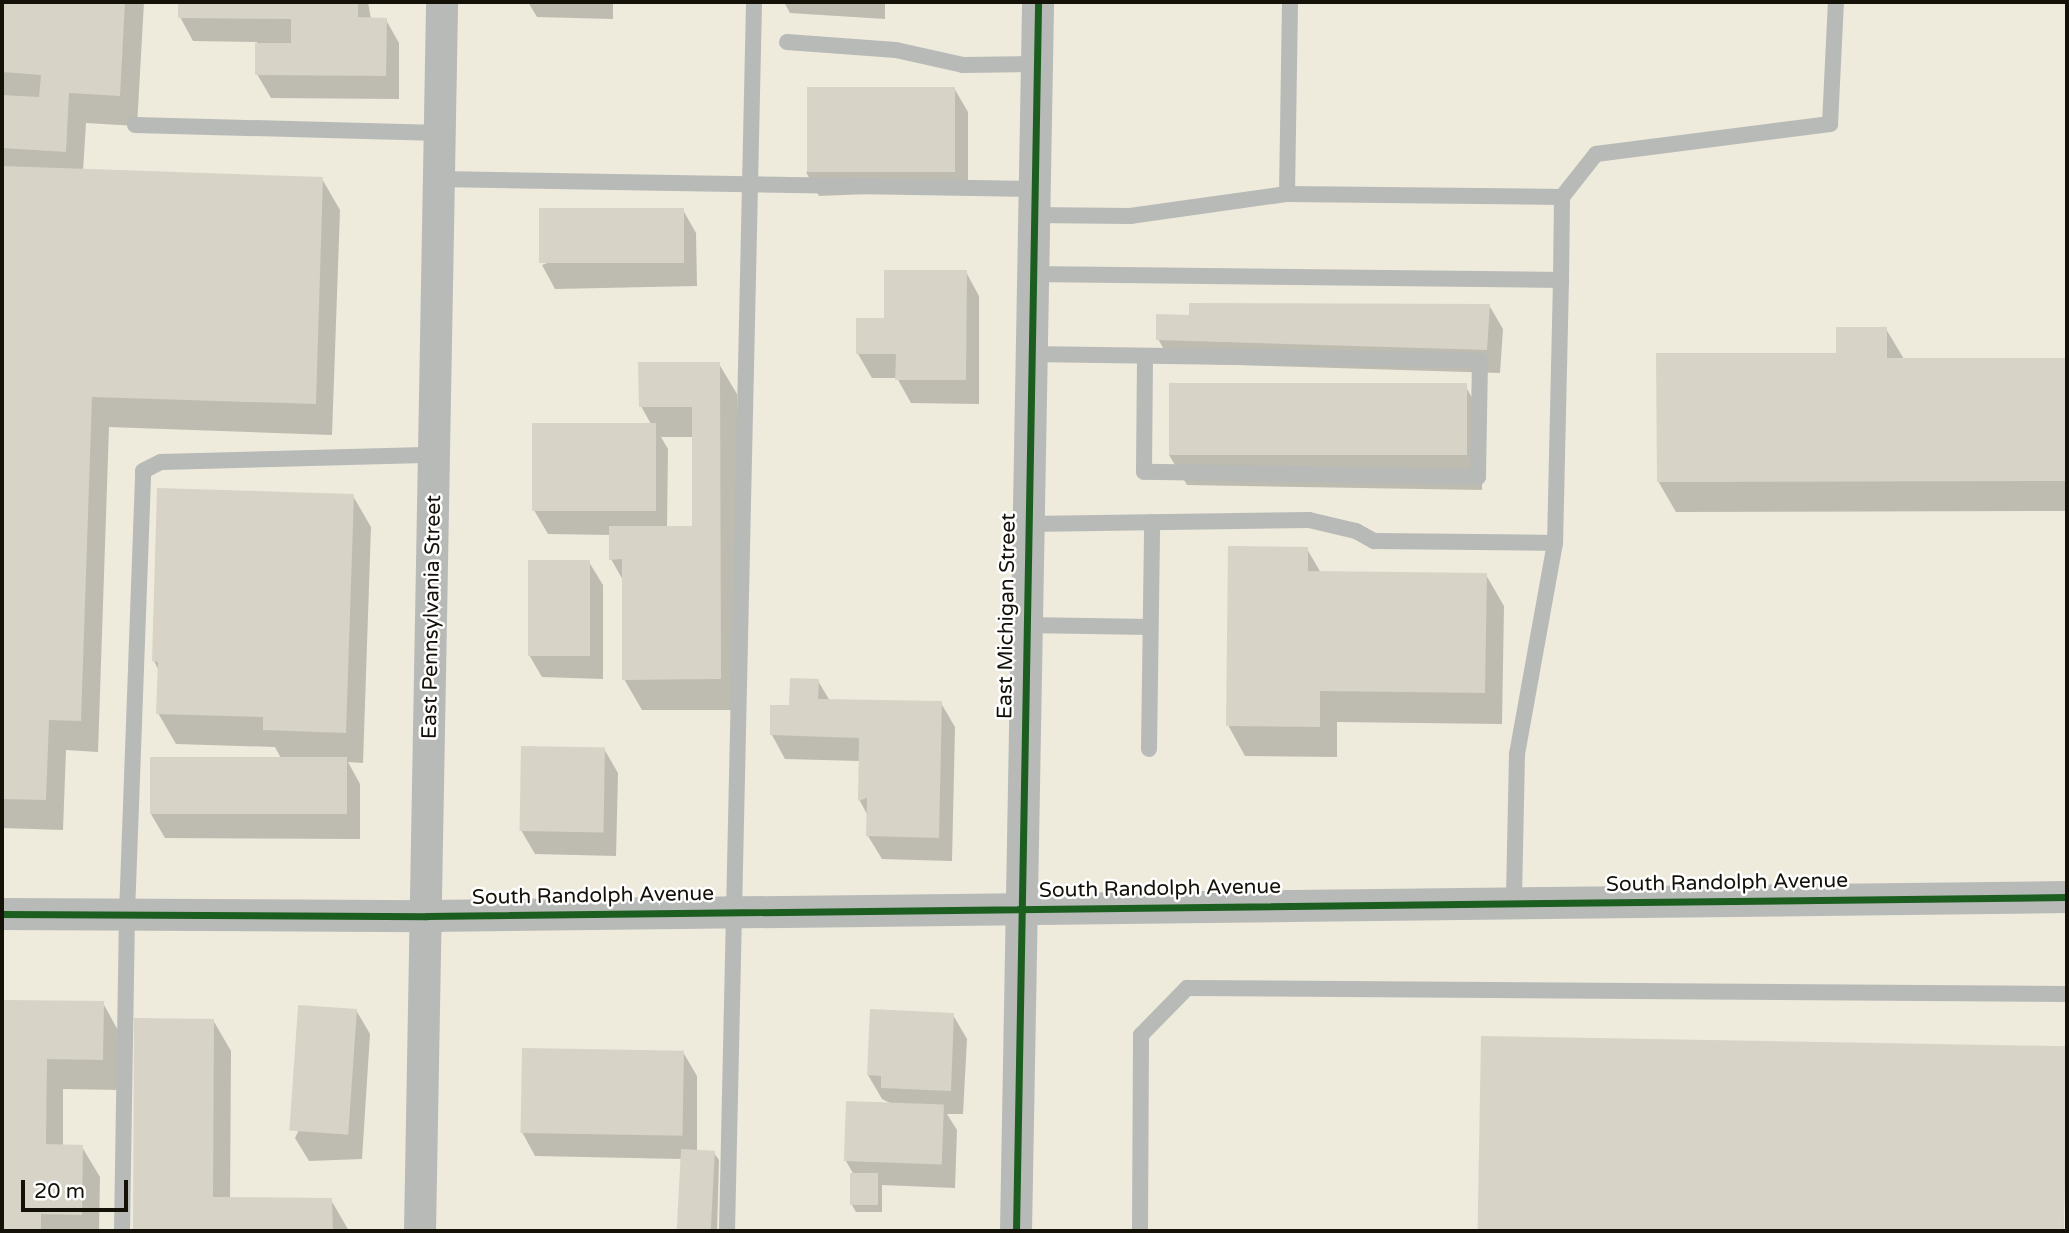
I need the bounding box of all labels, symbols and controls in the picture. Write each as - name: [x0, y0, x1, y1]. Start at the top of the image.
- street label: East Pennsylvania Street: [417, 495, 447, 739]
- street label: East Michigan Street: [993, 513, 1021, 719]
- street label: South Randolph Avenue: [1606, 868, 1848, 898]
- street label: South Randolph Avenue: [1039, 874, 1281, 904]
- street label: South Randolph Avenue: [472, 881, 714, 911]
- scale bar: [24, 1166, 131, 1210]
- text: 20 m: [34, 1179, 85, 1204]

